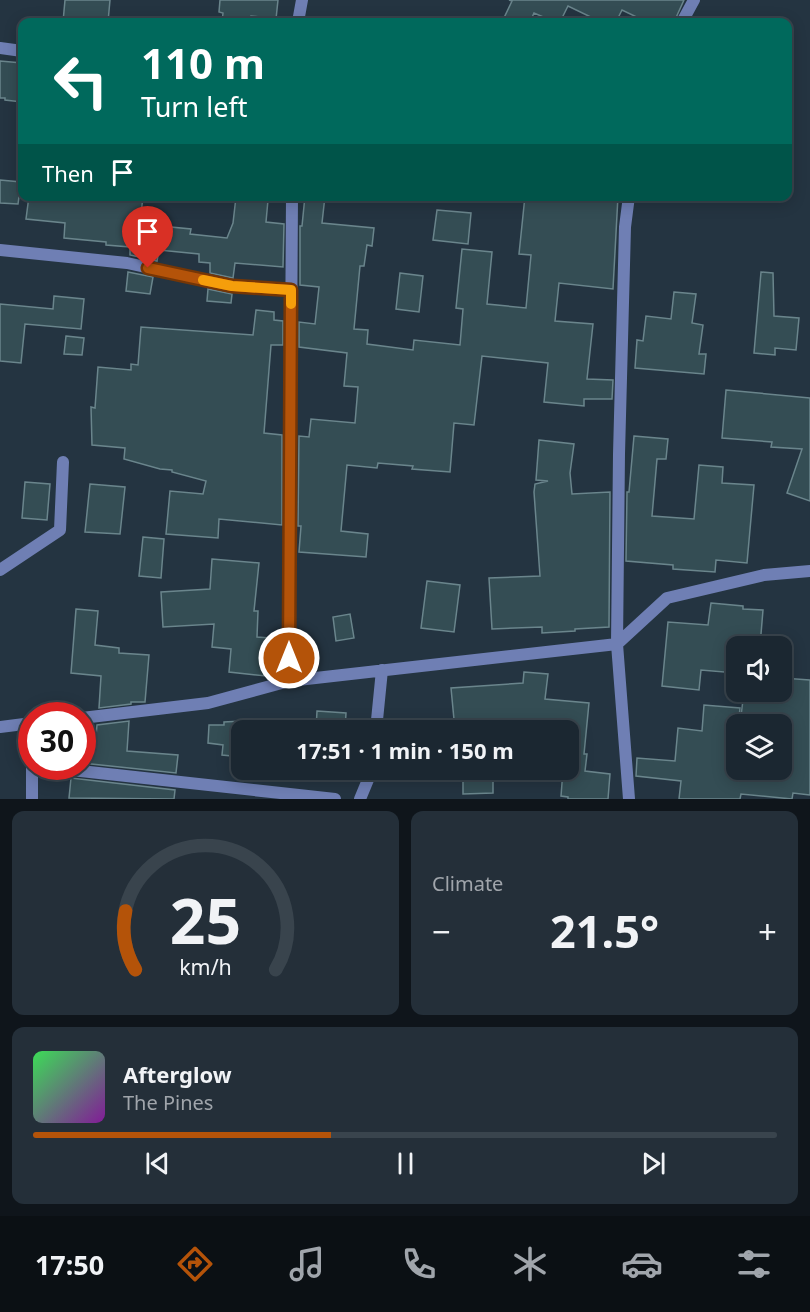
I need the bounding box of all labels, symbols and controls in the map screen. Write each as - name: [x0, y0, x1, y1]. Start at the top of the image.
- text: 110 m: [141, 34, 265, 91]
- icon: left: [42, 42, 120, 120]
- text: Turn left: [141, 88, 247, 125]
- icon: arrive: [106, 156, 139, 189]
- text: Then: [42, 158, 94, 188]
- pin: [122, 206, 173, 268]
- icon: arrive: [131, 215, 164, 248]
- position arrow: [257, 626, 321, 690]
- map controls: [726, 636, 792, 780]
- button: sound: [726, 636, 792, 702]
- speed limit sign: 30: [18, 702, 96, 780]
- button: layers: [726, 714, 792, 780]
- text: 17:51 · 1 min · 150 m: [296, 735, 514, 765]
- text: Climate: [432, 870, 503, 897]
- text: 25: [170, 877, 241, 962]
- text: 21.5°: [550, 900, 659, 961]
- text: −: [432, 909, 451, 954]
- text: +: [758, 909, 777, 954]
- text: km/h: [179, 952, 232, 981]
- text: Afterglow: [123, 1059, 232, 1089]
- text: The Pines: [123, 1089, 213, 1116]
- icon: previous: [141, 1147, 174, 1180]
- icon: pause: [389, 1147, 422, 1180]
- icon: next: [637, 1147, 670, 1180]
- icon: directions: [174, 1243, 216, 1285]
- icon: music: [286, 1243, 328, 1285]
- icon: phone: [398, 1243, 440, 1285]
- icon: climate: [509, 1243, 551, 1285]
- icon: car: [621, 1243, 663, 1285]
- icon: filters: [733, 1243, 775, 1285]
- text: 17:50: [35, 1246, 104, 1283]

